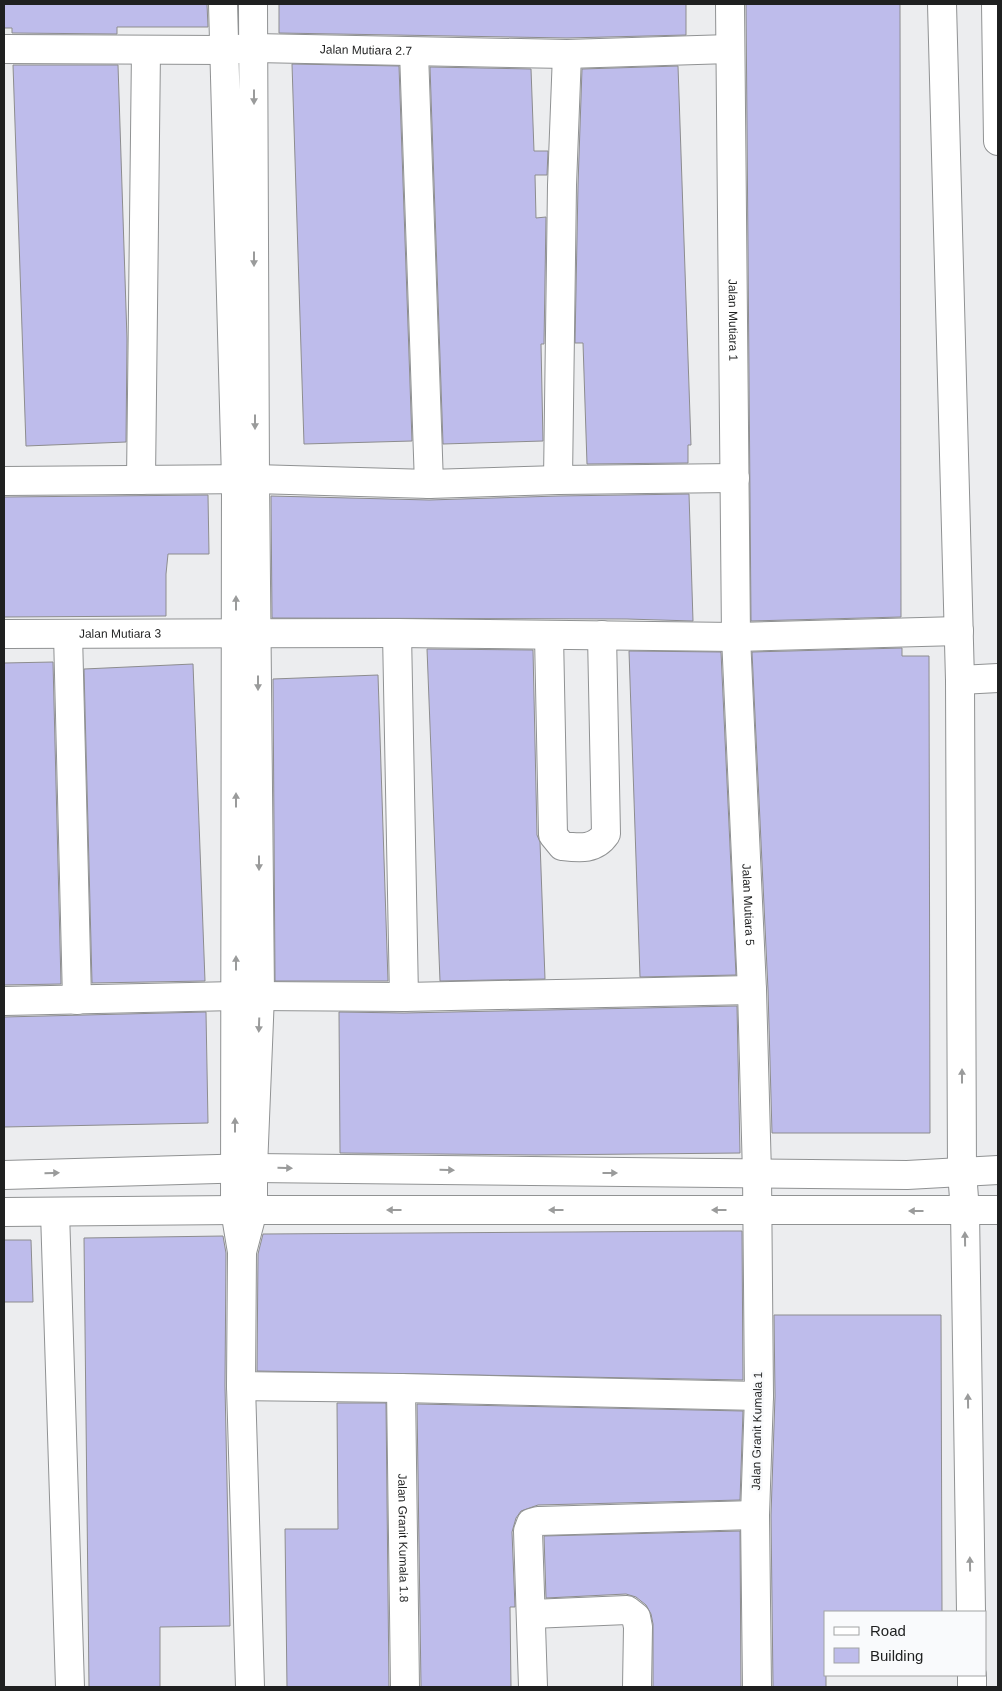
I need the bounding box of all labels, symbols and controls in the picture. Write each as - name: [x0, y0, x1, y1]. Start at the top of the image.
- street label: Jalan Mutiara 2.7: [320, 42, 412, 58]
- one-way arrow: [250, 89, 258, 105]
- one-way arrow: [250, 251, 258, 267]
- street label: Jalan Mutiara 1: [726, 279, 740, 361]
- one-way arrow: [251, 414, 259, 430]
- one-way arrow: [232, 594, 240, 610]
- street label: Jalan Mutiara 3: [79, 627, 161, 641]
- one-way arrow: [254, 675, 262, 691]
- one-way arrow: [232, 792, 240, 808]
- one-way arrow: [255, 855, 263, 871]
- street label: Jalan Mutiara 5: [739, 863, 757, 946]
- one-way arrow: [232, 954, 240, 970]
- one-way arrow: [254, 1018, 262, 1034]
- one-way arrow: [958, 1068, 966, 1084]
- one-way arrow: [231, 1117, 239, 1133]
- one-way arrow: [277, 1164, 293, 1172]
- one-way arrow: [440, 1167, 456, 1175]
- one-way arrow: [45, 1169, 61, 1177]
- one-way arrow: [602, 1169, 618, 1177]
- one-way arrow: [385, 1206, 401, 1214]
- one-way arrow: [548, 1206, 564, 1214]
- one-way arrow: [710, 1206, 726, 1214]
- one-way arrow: [908, 1207, 924, 1215]
- one-way arrow: [961, 1230, 969, 1246]
- street label: Jalan Granit Kumala 1: [749, 1371, 765, 1490]
- one-way arrow: [964, 1393, 972, 1409]
- street label: Jalan Granit Kumala 1.8: [395, 1473, 411, 1603]
- one-way arrow: [966, 1555, 974, 1571]
- legend: [824, 1611, 987, 1676]
- text: Road: [870, 1622, 906, 1639]
- text: Building: [870, 1647, 923, 1664]

